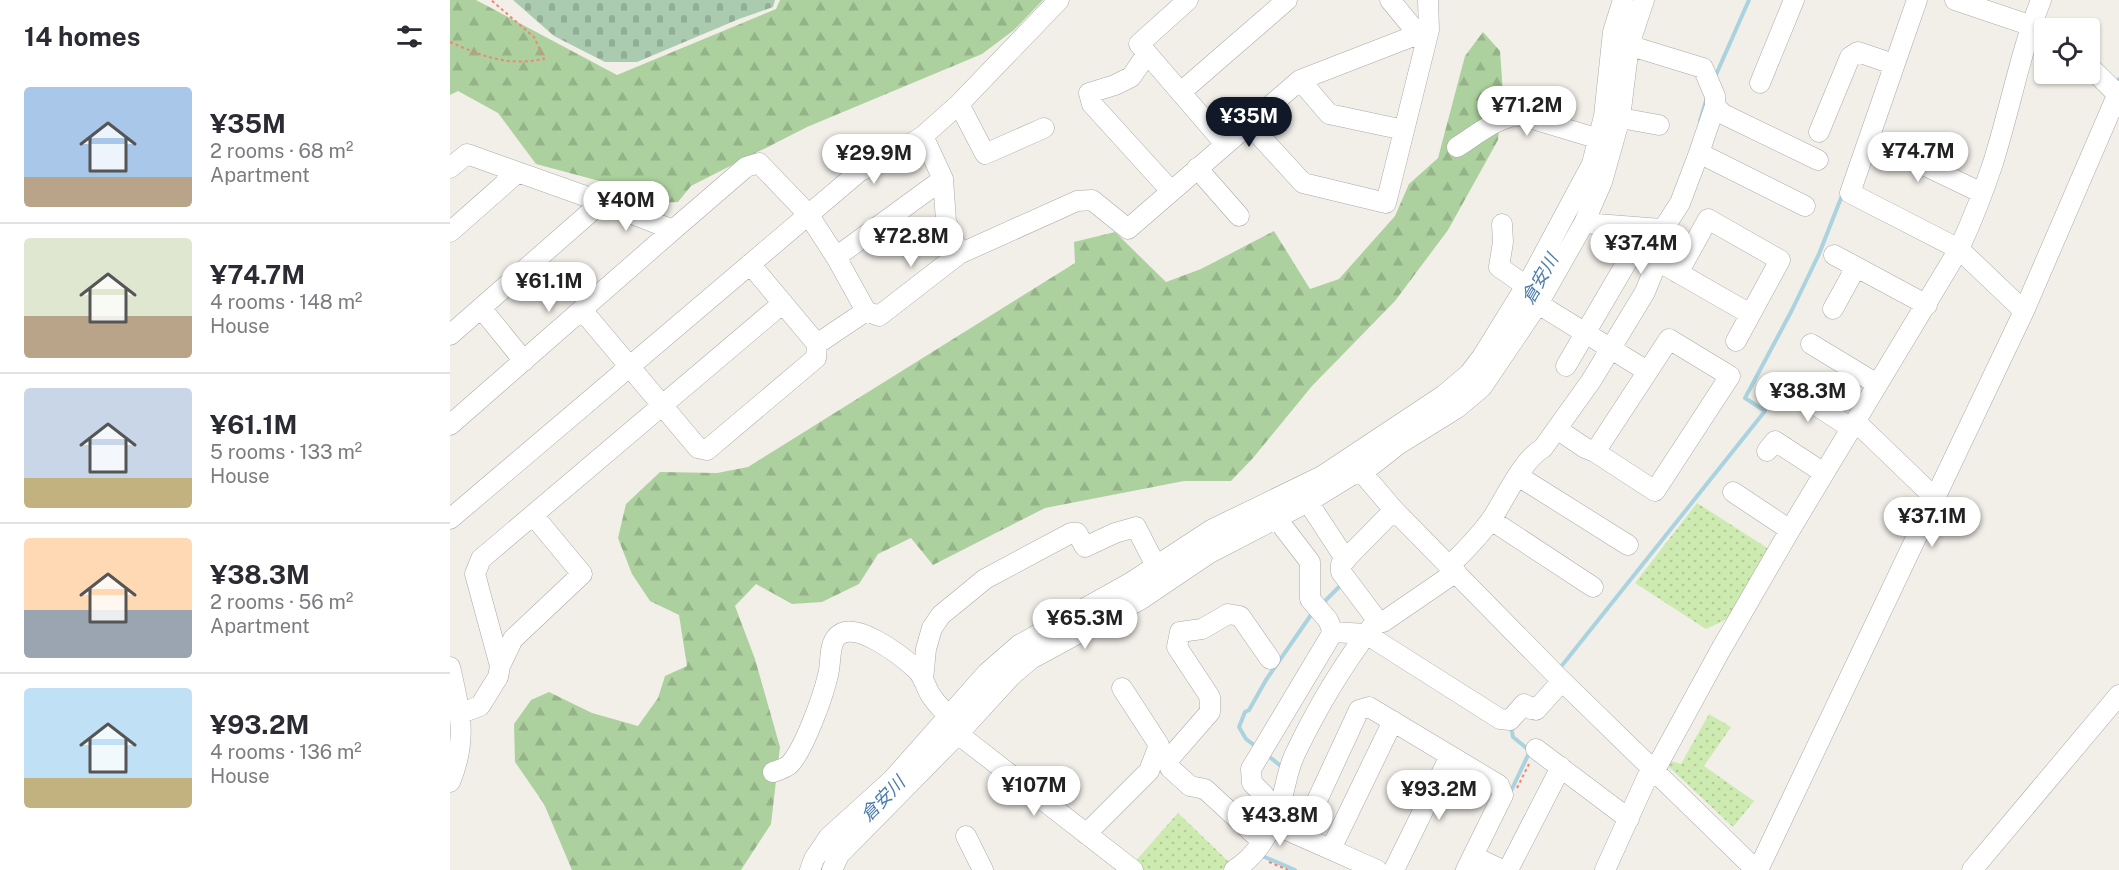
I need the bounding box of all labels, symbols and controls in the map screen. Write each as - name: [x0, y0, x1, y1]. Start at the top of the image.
- map controls: [2034, 18, 2100, 84]
- button: locate: [2034, 18, 2100, 84]
- icon: filters: [393, 20, 426, 53]
- text: 14 homes: [24, 21, 140, 52]
- pin: ¥71.2M: [1478, 86, 1576, 137]
- text: ¥71.2M: [1491, 93, 1563, 117]
- pin: ¥35M: [1213, 97, 1285, 148]
- text: ¥35M: [1220, 104, 1278, 128]
- text: ¥35M: [210, 108, 286, 139]
- icon: home: [72, 111, 144, 183]
- pin: ¥74.7M: [1869, 132, 1967, 183]
- pin: ¥29.9M: [825, 134, 923, 185]
- text: 2 rooms · 68 m²: [210, 139, 353, 163]
- text: ¥74.7M: [1881, 139, 1955, 163]
- text: ¥29.9M: [836, 141, 912, 165]
- text: Apartment: [210, 163, 310, 187]
- pin: ¥40M: [590, 181, 662, 232]
- text: ¥40M: [597, 188, 655, 212]
- pin: ¥72.8M: [862, 217, 960, 268]
- text: ¥72.8M: [873, 224, 949, 248]
- pin: ¥37.4M: [1592, 224, 1690, 275]
- text: ¥37.4M: [1604, 231, 1678, 255]
- water label: 倉安川: [1517, 248, 1563, 307]
- text: ¥74.7M: [210, 259, 305, 290]
- icon: home: [72, 262, 144, 334]
- pin: ¥61.1M: [500, 262, 598, 313]
- text: ¥61.1M: [515, 269, 583, 293]
- text: 4 rooms · 148 m²: [210, 290, 362, 314]
- text: House: [210, 314, 270, 338]
- pin: ¥38.3M: [1759, 372, 1857, 423]
- text: ¥38.3M: [1770, 379, 1846, 403]
- text: ¥61.1M: [210, 409, 297, 440]
- icon: home: [72, 412, 144, 484]
- text: 5 rooms · 133 m²: [210, 440, 362, 464]
- text: House: [210, 464, 270, 488]
- pin: ¥37.1M: [1883, 497, 1981, 548]
- text: ¥37.1M: [1898, 504, 1966, 528]
- text: ¥38.3M: [210, 559, 310, 590]
- icon: home: [72, 562, 144, 634]
- text: 2 rooms · 56 m²: [210, 590, 353, 614]
- pin: ¥65.3M: [1036, 599, 1134, 650]
- text: ¥65.3M: [1047, 606, 1123, 630]
- text: Apartment: [210, 614, 310, 638]
- text: ¥93.2M: [210, 709, 309, 740]
- icon: home: [72, 712, 144, 784]
- text: 4 rooms · 136 m²: [210, 740, 362, 764]
- text: House: [210, 764, 270, 788]
- pin: ¥107M: [992, 766, 1076, 817]
- water label: 倉安川: [856, 770, 910, 825]
- pin: ¥93.2M: [1390, 770, 1488, 821]
- text: ¥107M: [1001, 773, 1067, 797]
- text: ¥93.2M: [1401, 777, 1477, 801]
- pin: ¥43.8M: [1231, 796, 1329, 847]
- text: ¥43.8M: [1242, 803, 1318, 827]

